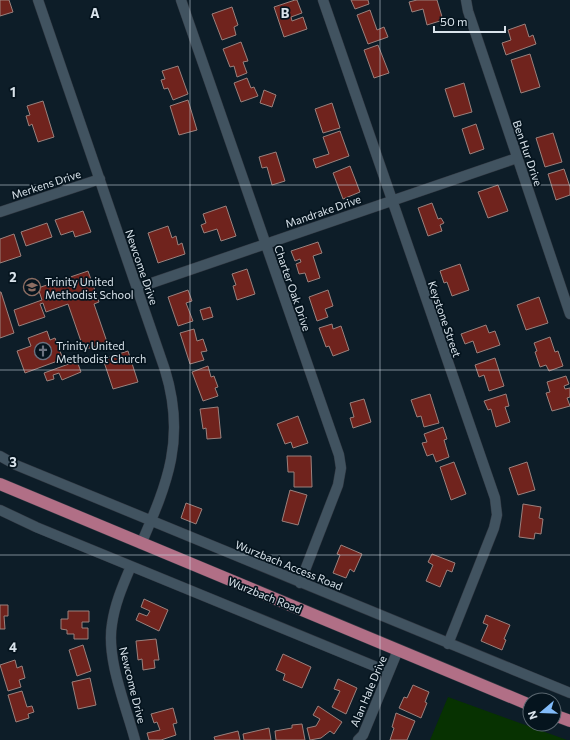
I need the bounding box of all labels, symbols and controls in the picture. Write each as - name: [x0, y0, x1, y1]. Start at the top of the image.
- text: A: [90, 5, 100, 21]
- text: B: [281, 5, 290, 21]
- scale bar: [434, 8, 505, 34]
- text: 50 m: [440, 14, 468, 28]
- text: 1: [10, 84, 16, 100]
- street label: Ben Hur Drive: [511, 118, 545, 188]
- street label: Merkens Drive: [10, 167, 83, 201]
- street label: Mandrake Drive: [283, 192, 363, 230]
- street label: Newcome Drive: [123, 228, 161, 306]
- street label: Charter Oak Drive: [272, 243, 314, 333]
- text: 2: [9, 269, 17, 285]
- place label: Trinity United Methodist School: [45, 275, 134, 301]
- school or university icon: Trinity United Methodist School: [22, 277, 42, 297]
- street label: Keystone Street: [426, 279, 464, 359]
- place label: Trinity United Methodist Church: [56, 339, 146, 365]
- church icon: Trinity United Methodist Church: [33, 341, 53, 361]
- text: 3: [9, 454, 17, 470]
- street label: Wurzbach Access Road: [233, 538, 345, 592]
- street label: Wurzbach Road: [226, 574, 304, 616]
- text: 4: [9, 639, 17, 655]
- street label: Newcome Drive: [117, 645, 149, 725]
- street label: Alan Hale Drive: [347, 653, 389, 728]
- north arrow: [522, 692, 562, 732]
- text: N: [525, 709, 540, 721]

